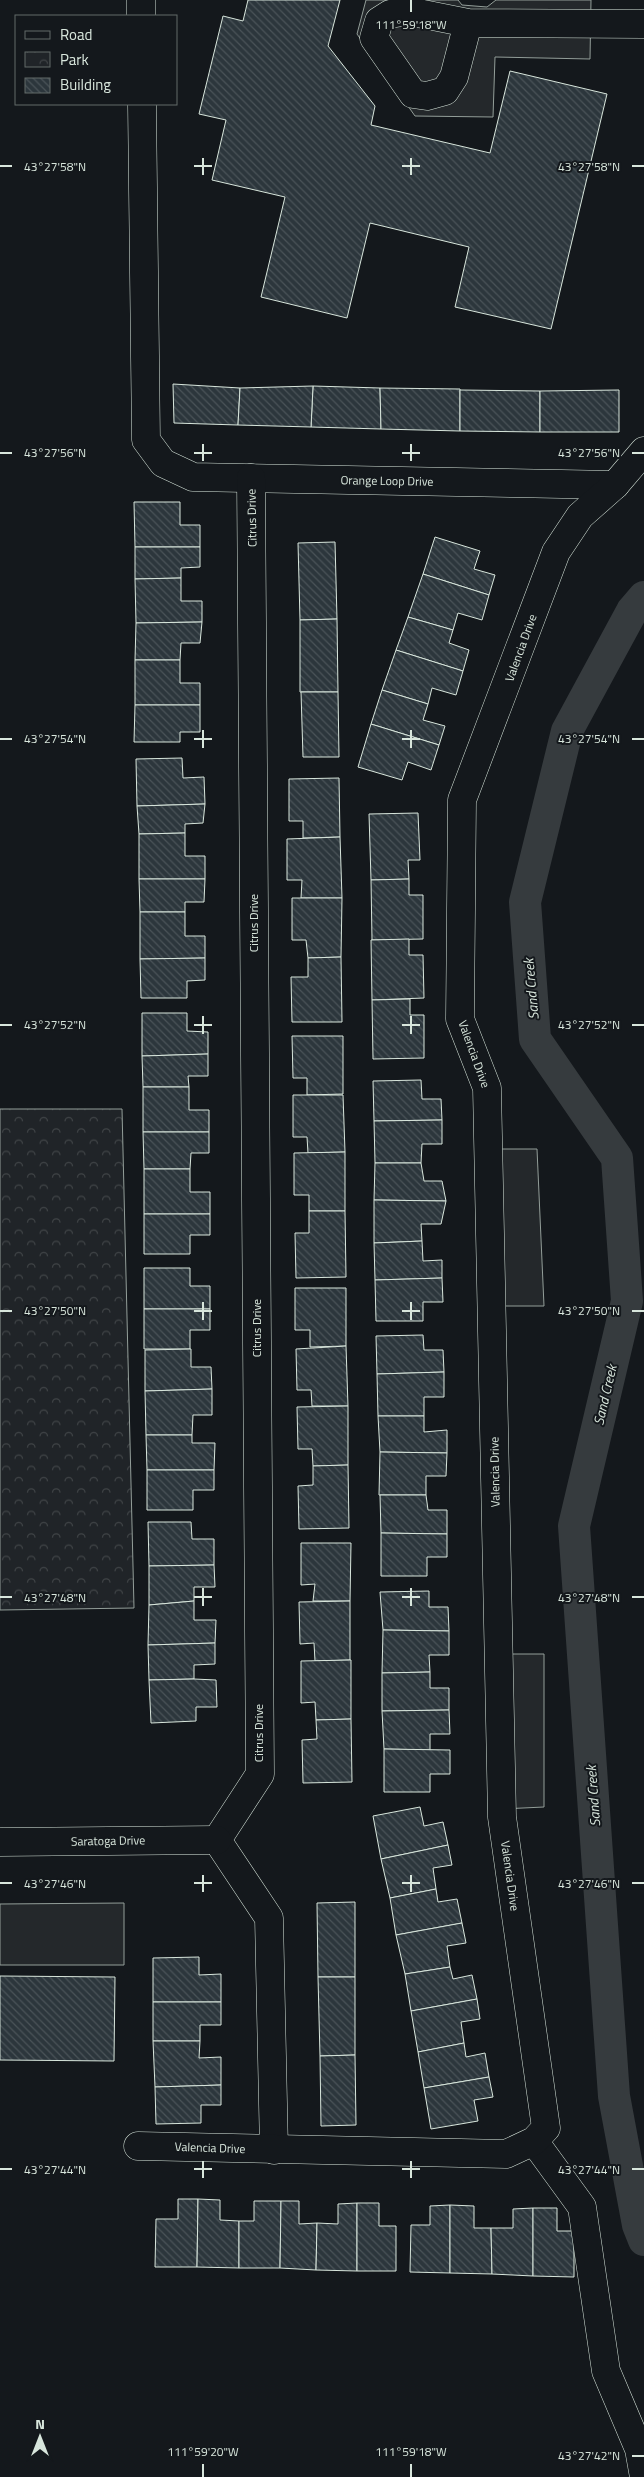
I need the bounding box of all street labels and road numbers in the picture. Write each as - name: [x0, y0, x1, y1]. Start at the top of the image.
- street label: Orange Loop Drive: [340, 470, 434, 491]
- street label: Citrus Drive: [241, 489, 262, 547]
- street label: Valencia Drive: [500, 611, 542, 684]
- street label: Citrus Drive: [244, 894, 263, 952]
- street label: Valencia Drive: [453, 1017, 495, 1090]
- street label: Citrus Drive: [247, 1299, 266, 1357]
- street label: Valencia Drive: [484, 1436, 505, 1508]
- street label: Citrus Drive: [249, 1704, 268, 1762]
- street label: Saratoga Drive: [71, 1830, 145, 1851]
- street label: Valencia Drive: [496, 1840, 525, 1912]
- street label: Valencia Drive: [174, 2137, 246, 2158]

